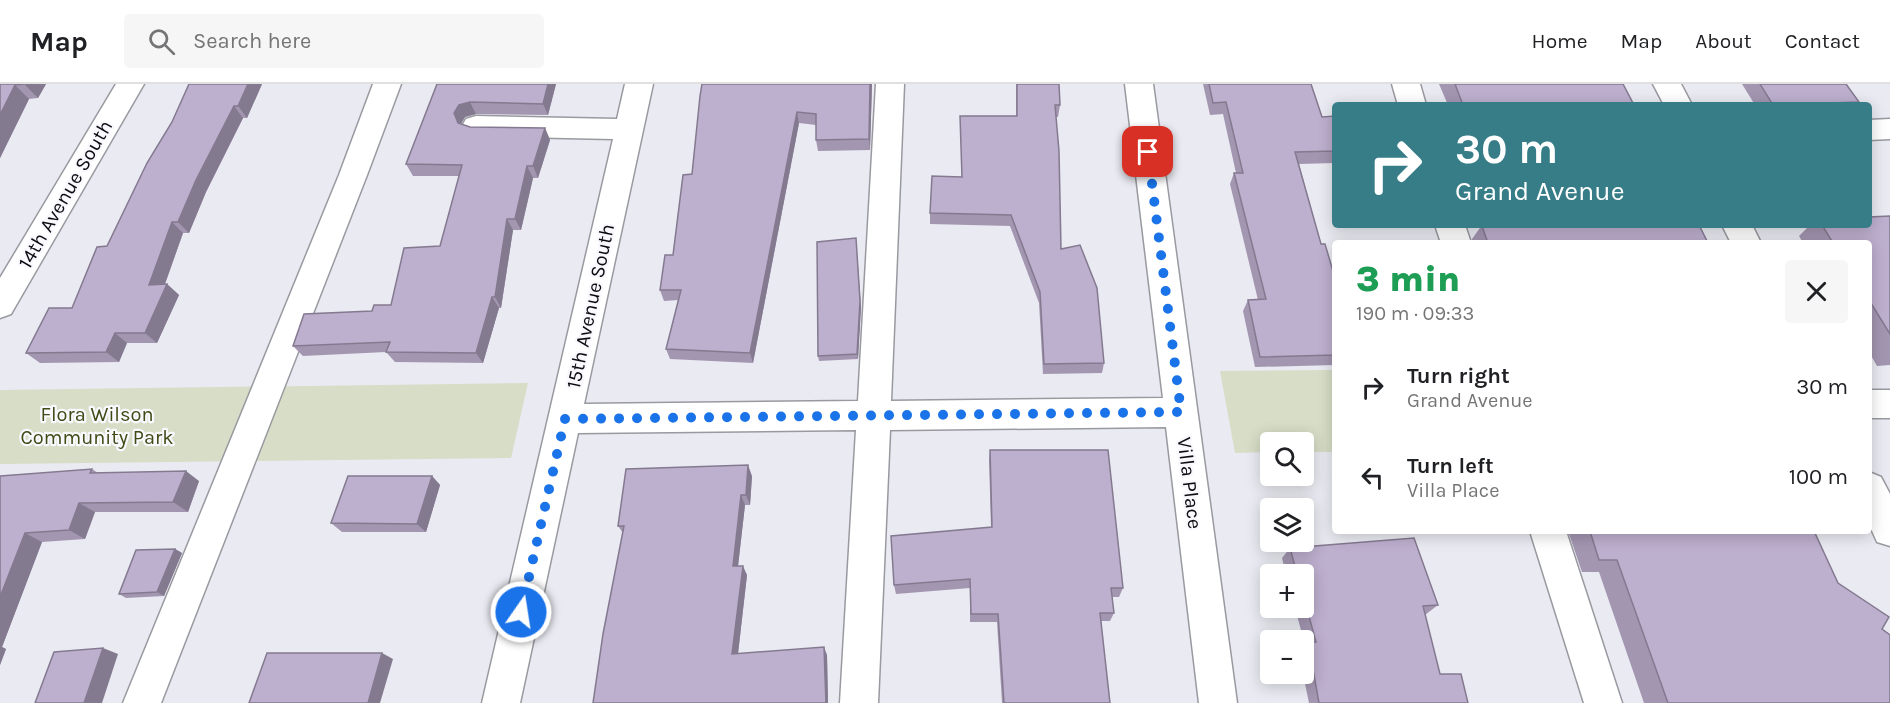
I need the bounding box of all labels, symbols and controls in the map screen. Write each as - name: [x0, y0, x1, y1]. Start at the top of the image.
- search box: [124, 14, 544, 68]
- text: Map: [30, 25, 88, 58]
- icon: search: [145, 25, 178, 58]
- text: Search here: [193, 28, 311, 54]
- text: Home: [1532, 29, 1588, 53]
- text: Map: [1621, 29, 1662, 53]
- text: About: [1695, 29, 1752, 53]
- text: Contact: [1785, 29, 1860, 53]
- street label: 14th Avenue South: [14, 116, 117, 272]
- text: 30 m: [1455, 124, 1558, 174]
- pin: [1122, 126, 1173, 177]
- icon: right: [1356, 126, 1434, 204]
- icon: arrive: [1131, 135, 1164, 168]
- text: Grand Avenue: [1455, 175, 1625, 207]
- street label: 15th Avenue South: [562, 222, 619, 390]
- text: 3 min: [1356, 258, 1460, 300]
- button: close: [1785, 260, 1848, 323]
- text: 190 m · 09:33: [1356, 302, 1474, 325]
- text: Turn right: [1407, 363, 1510, 389]
- icon: right: [1356, 371, 1389, 404]
- text: 30 m: [1796, 374, 1848, 400]
- text: Grand Avenue: [1407, 389, 1533, 412]
- park label: Flora Wilson Community Park: [21, 403, 173, 449]
- map controls: [1260, 432, 1314, 684]
- button: search: [1260, 432, 1314, 486]
- street label: Villa Place: [1172, 436, 1207, 530]
- text: Turn left: [1407, 453, 1494, 479]
- icon: left: [1356, 461, 1389, 494]
- text: 100 m: [1789, 464, 1848, 490]
- text: Villa Place: [1407, 479, 1499, 502]
- button: layers: [1260, 498, 1314, 552]
- button: +: [1260, 564, 1314, 618]
- position arrow: [489, 580, 553, 644]
- button: −: [1260, 630, 1314, 684]

